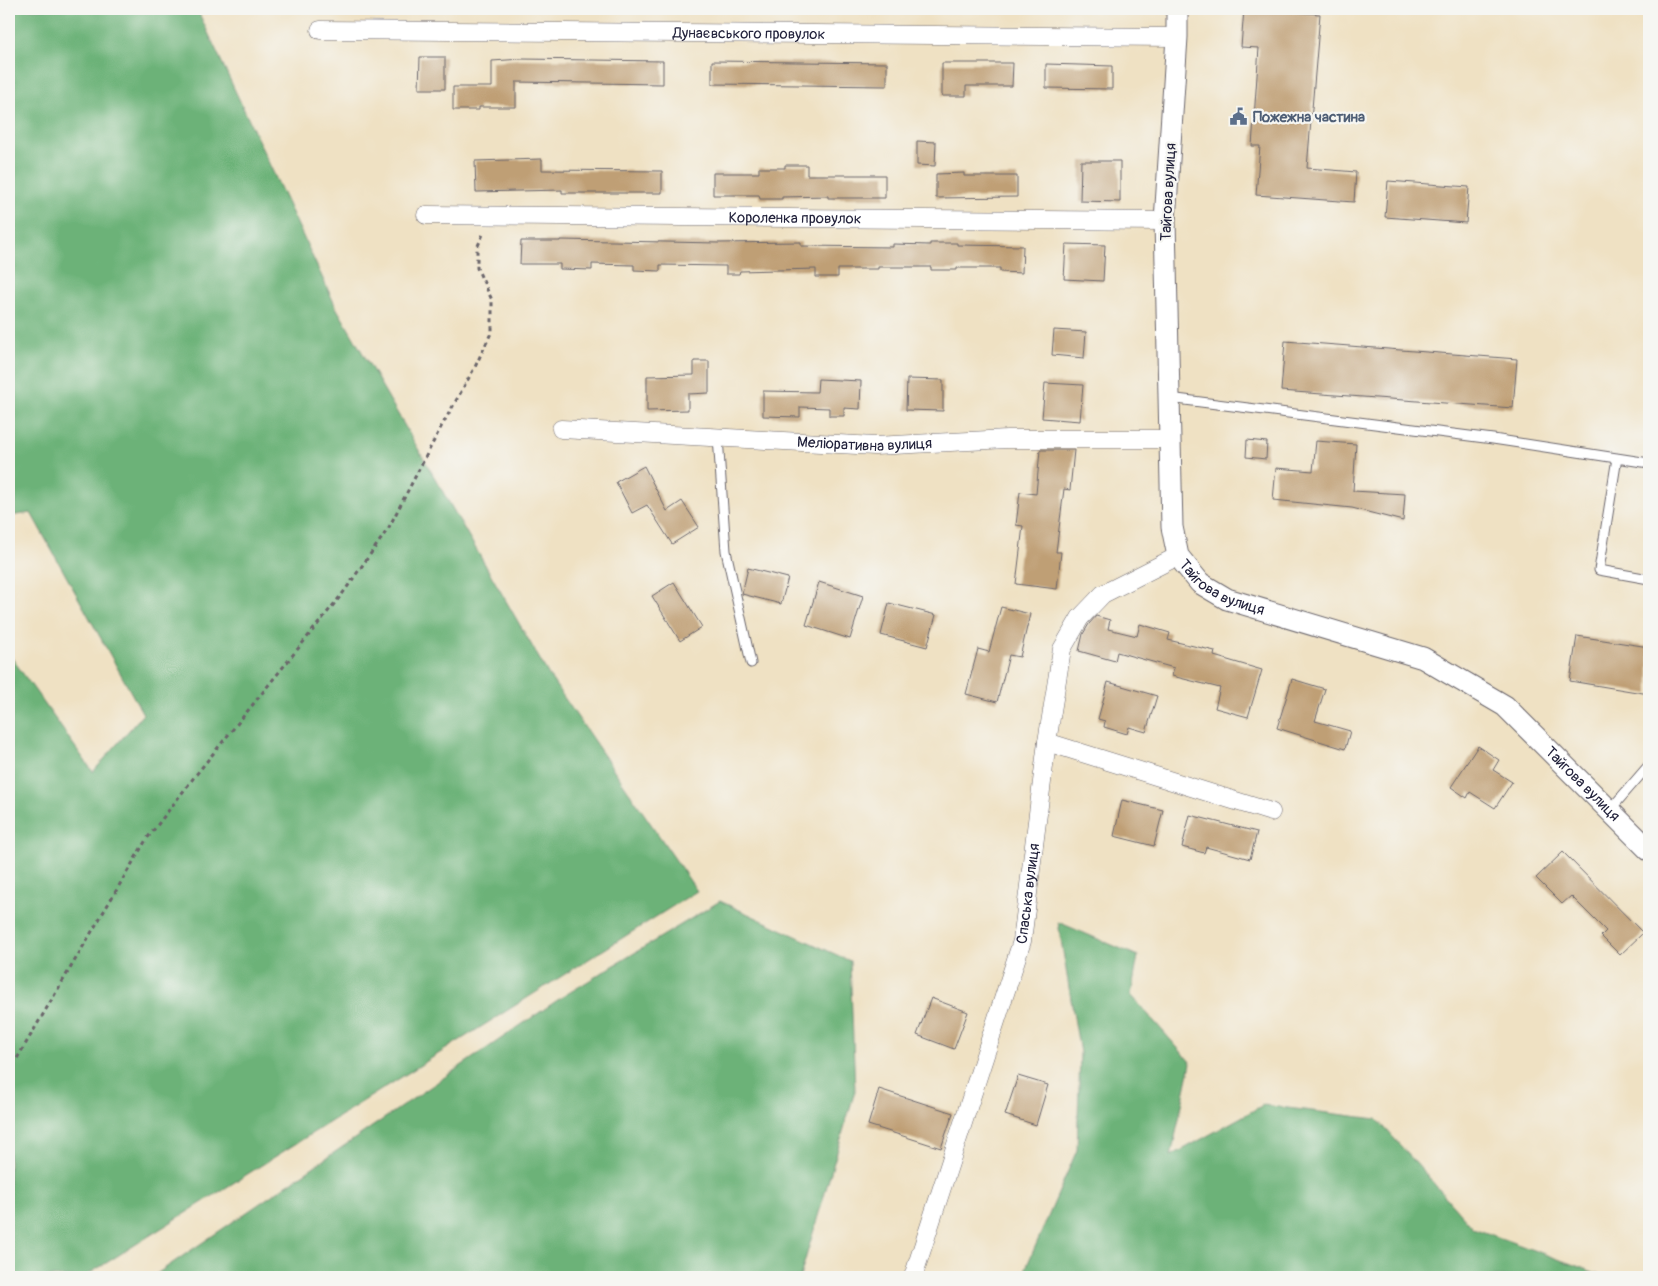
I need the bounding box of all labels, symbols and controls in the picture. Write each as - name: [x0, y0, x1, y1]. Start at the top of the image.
- street label: Дунаєвського провулок: [672, 24, 826, 44]
- public building icon: Пожежна частина: [1229, 107, 1249, 127]
- place label: Пожежна частина: [1253, 108, 1365, 127]
- street label: Тайгова вулиця: [1156, 143, 1181, 242]
- street label: Короленка провулок: [728, 208, 862, 229]
- street label: Меліоративна вулиця: [797, 433, 933, 456]
- street label: Тайгова вулиця: [1175, 556, 1267, 620]
- street label: Тайгова вулиця: [1541, 743, 1624, 826]
- street label: Спаська вулиця: [1013, 842, 1044, 945]

